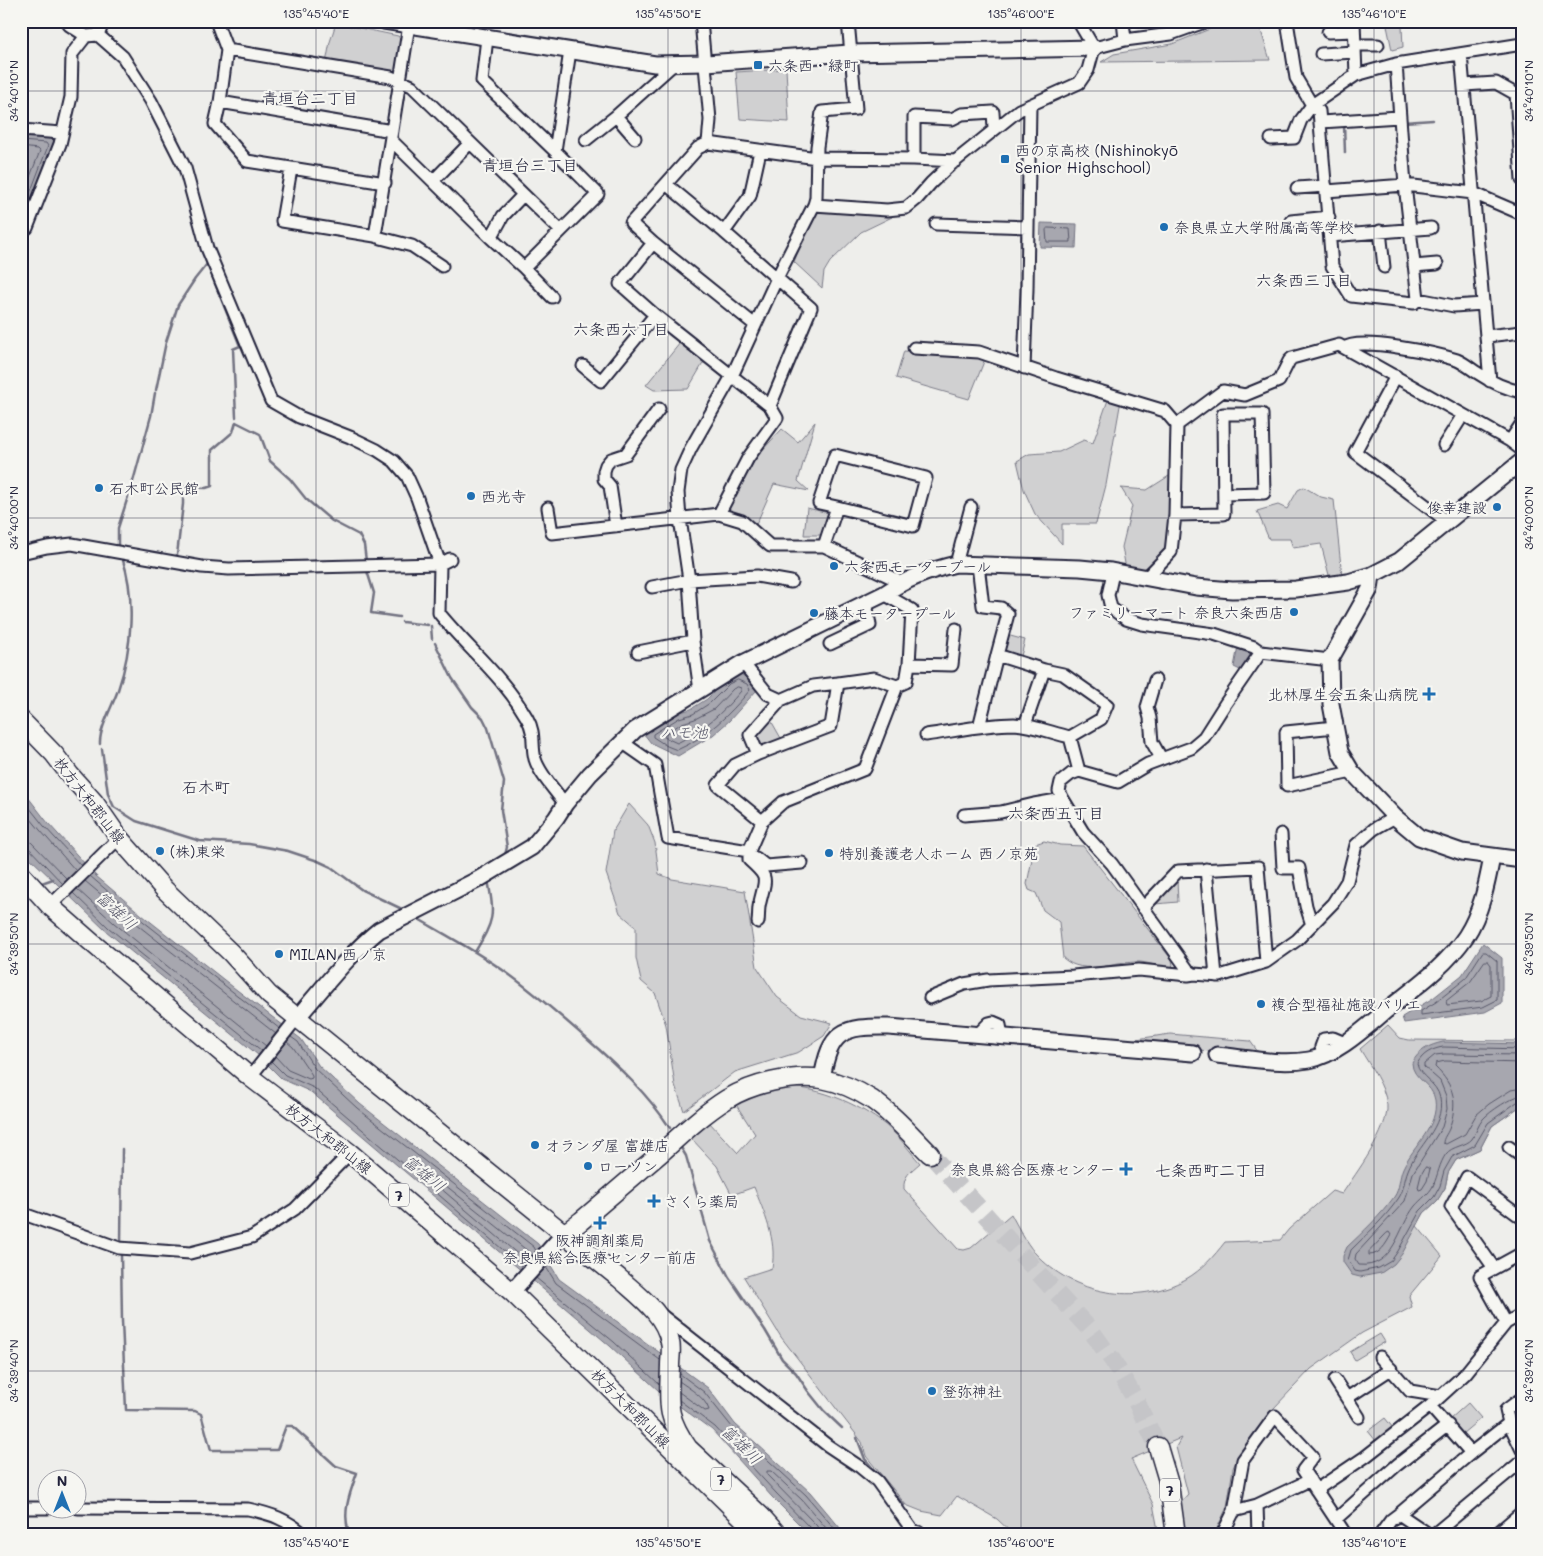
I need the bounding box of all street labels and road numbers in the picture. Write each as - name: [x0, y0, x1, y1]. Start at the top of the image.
- street label: 枚方大和郡山線: [50, 752, 130, 848]
- street label: 枚方大和郡山線: [281, 1098, 377, 1178]
- road number: 7: [389, 1184, 409, 1206]
- street label: 枚方大和郡山線: [587, 1364, 675, 1452]
- road number: 7: [711, 1468, 731, 1490]
- road number: 7: [1160, 1478, 1180, 1502]

